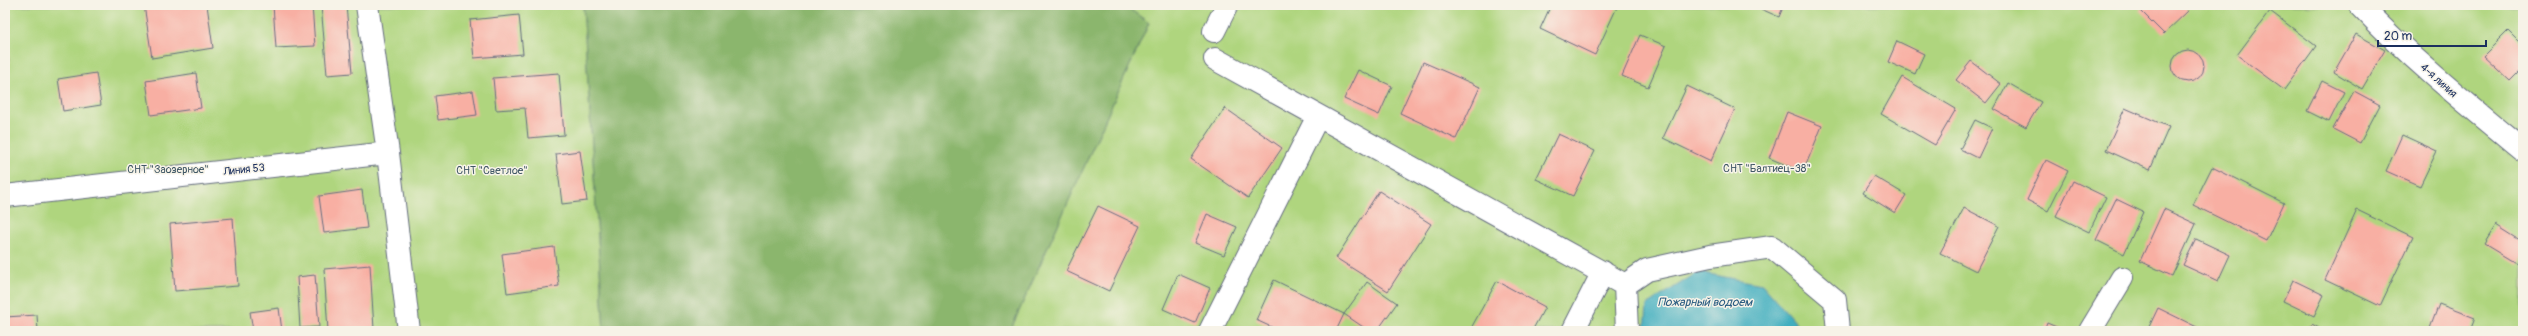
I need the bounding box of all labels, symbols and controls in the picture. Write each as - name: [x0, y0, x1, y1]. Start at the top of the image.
- scale bar: [2378, 22, 2486, 48]
- text: 20 m: [2384, 29, 2413, 44]
- street label: 4-я линия: [2418, 61, 2460, 100]
- street label: Линия 53: [222, 161, 265, 178]
- park label: СНТ "Балтиец-38": [1723, 162, 1811, 175]
- park label: СНТ "Заозерное": [127, 163, 209, 176]
- park label: СНТ "Светлое": [456, 164, 528, 177]
- water label: Пожарный водоем: [1658, 295, 1753, 310]

